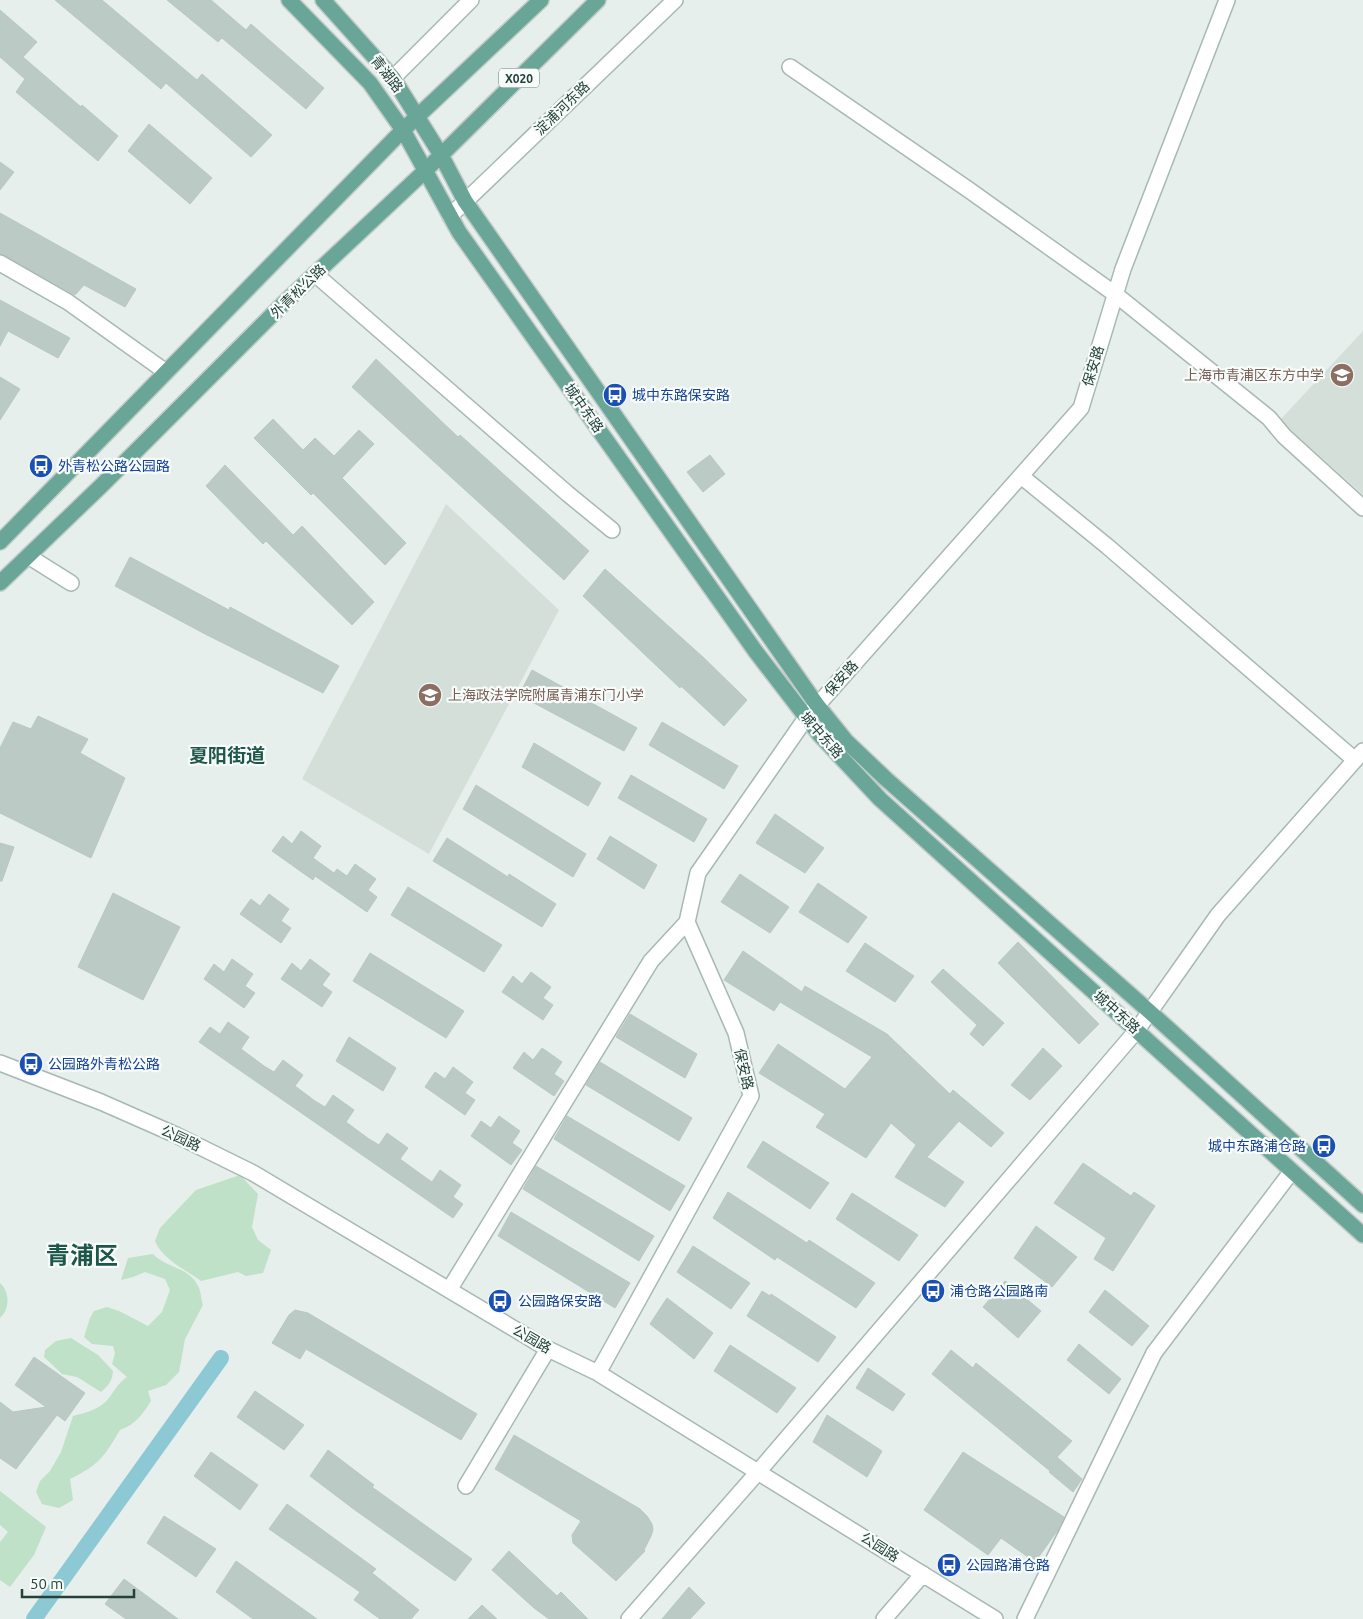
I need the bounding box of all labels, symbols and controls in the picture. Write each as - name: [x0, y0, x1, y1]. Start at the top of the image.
- street label: 青湖路: [368, 53, 406, 95]
- road number: X020: [499, 68, 539, 88]
- street label: 淀浦河东路: [531, 78, 593, 138]
- street label: 外青松公路: [267, 261, 329, 321]
- street label: 保安路: [1079, 344, 1107, 388]
- school or university icon: 上海市青浦区东方中学: [1329, 362, 1355, 388]
- place label: 上海市青浦区东方中学: [1184, 367, 1324, 383]
- street label: 城中东路: [561, 380, 607, 436]
- bus stop icon: 城中东路保安路: [602, 382, 628, 408]
- place label: 城中东路保安路: [632, 387, 730, 403]
- bus stop icon: 外青松公路公园路: [28, 453, 54, 479]
- place label: 外青松公路公园路: [58, 458, 170, 474]
- street label: 保安路: [821, 657, 861, 699]
- school or university icon: 上海政法学院附属青浦东门小学: [417, 682, 443, 708]
- place label: 上海政法学院附属青浦东门小学: [448, 687, 644, 703]
- street label: 城中东路: [798, 709, 846, 761]
- district label: 夏阳街道: [189, 744, 265, 766]
- street label: 城中东路: [1091, 987, 1143, 1037]
- street label: 保安路: [731, 1047, 757, 1091]
- bus stop icon: 公园路外青松公路: [18, 1051, 44, 1077]
- place label: 公园路外青松公路: [48, 1056, 160, 1072]
- street label: 公园路: [159, 1122, 203, 1154]
- bus stop icon: 城中东路浦仓路: [1311, 1133, 1337, 1159]
- place label: 城中东路浦仓路: [1208, 1138, 1306, 1154]
- district label: 青浦区: [46, 1242, 118, 1269]
- bus stop icon: 浦仓路公园路南: [920, 1278, 946, 1304]
- place label: 浦仓路公园路南: [950, 1283, 1048, 1299]
- bus stop icon: 公园路保安路: [487, 1288, 513, 1314]
- place label: 公园路保安路: [518, 1293, 602, 1309]
- street label: 公园路: [510, 1322, 554, 1356]
- street label: 公园路: [858, 1529, 902, 1565]
- bus stop icon: 公园路浦仓路: [936, 1552, 962, 1578]
- place label: 公园路浦仓路: [966, 1557, 1050, 1573]
- scale bar: [22, 1566, 135, 1598]
- text: 50 m: [30, 1575, 63, 1592]

